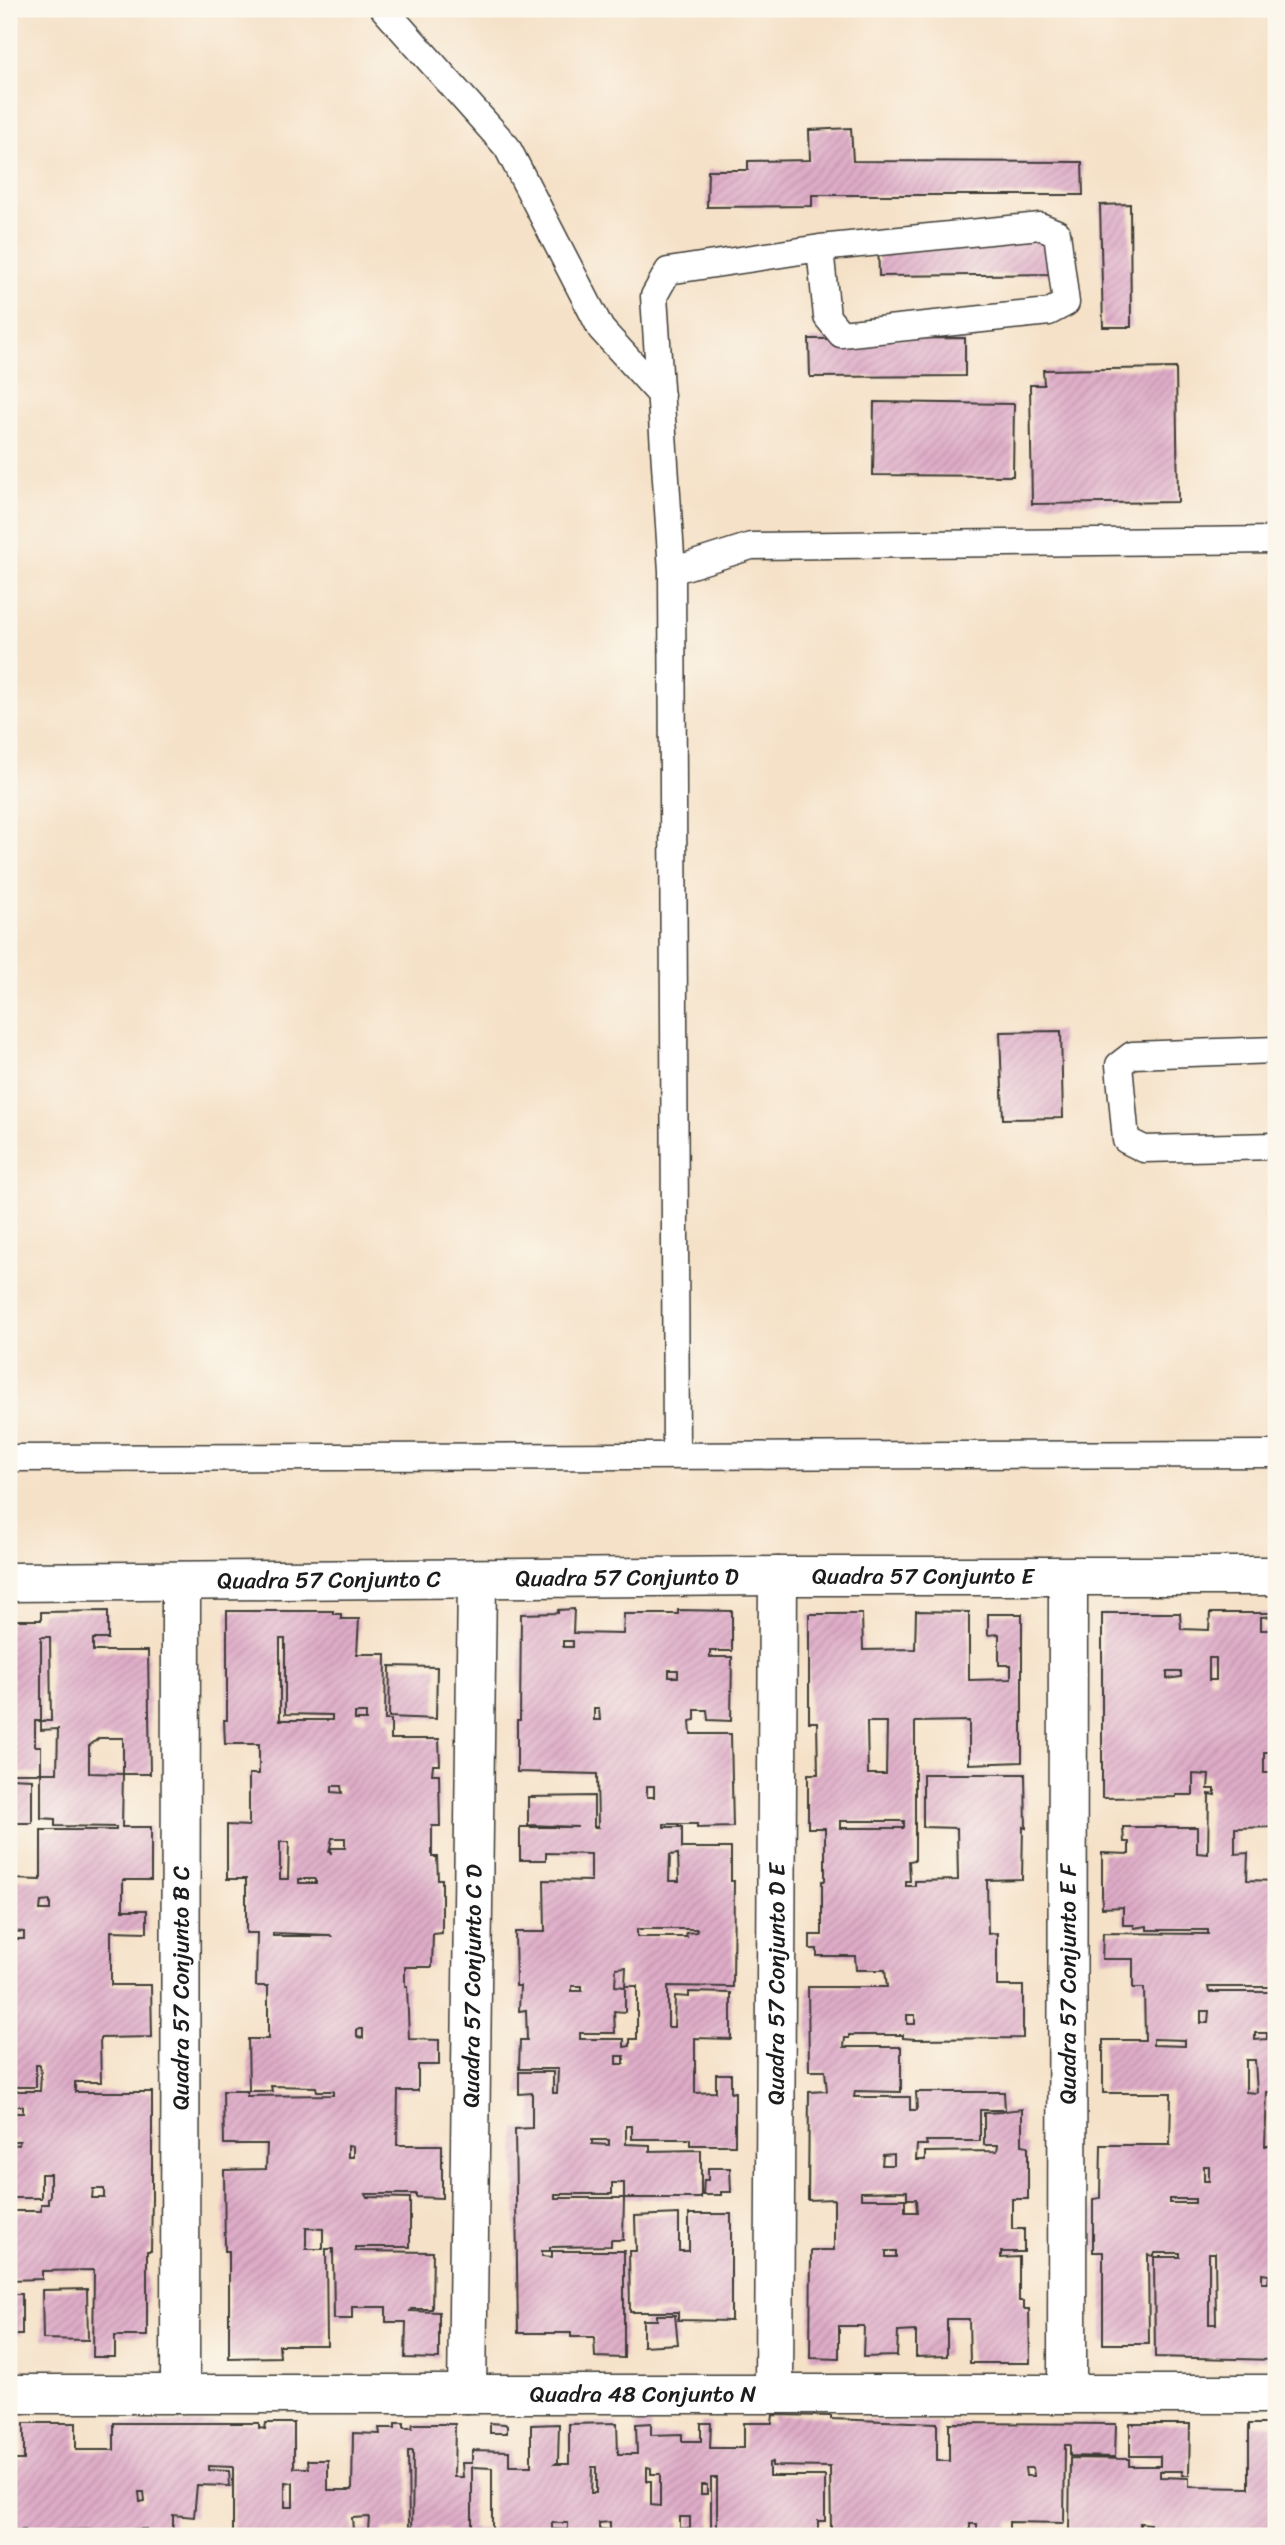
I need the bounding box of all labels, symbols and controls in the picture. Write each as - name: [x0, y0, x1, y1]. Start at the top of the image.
- street label: Quadra 57 Conjunto D: [515, 1556, 739, 1599]
- street label: Quadra 57 Conjunto E: [812, 1556, 1035, 1597]
- street label: Quadra 57 Conjunto C: [217, 1559, 442, 1601]
- street label: Quadra 57 Conjunto D E: [755, 1862, 798, 2105]
- street label: Quadra 57 Conjunto E F: [1047, 1862, 1089, 2104]
- street label: Quadra 57 Conjunto C D: [451, 1864, 495, 2108]
- street label: Quadra 57 Conjunto B C: [160, 1866, 202, 2110]
- street label: Quadra 48 Conjunto N: [530, 2374, 756, 2415]

